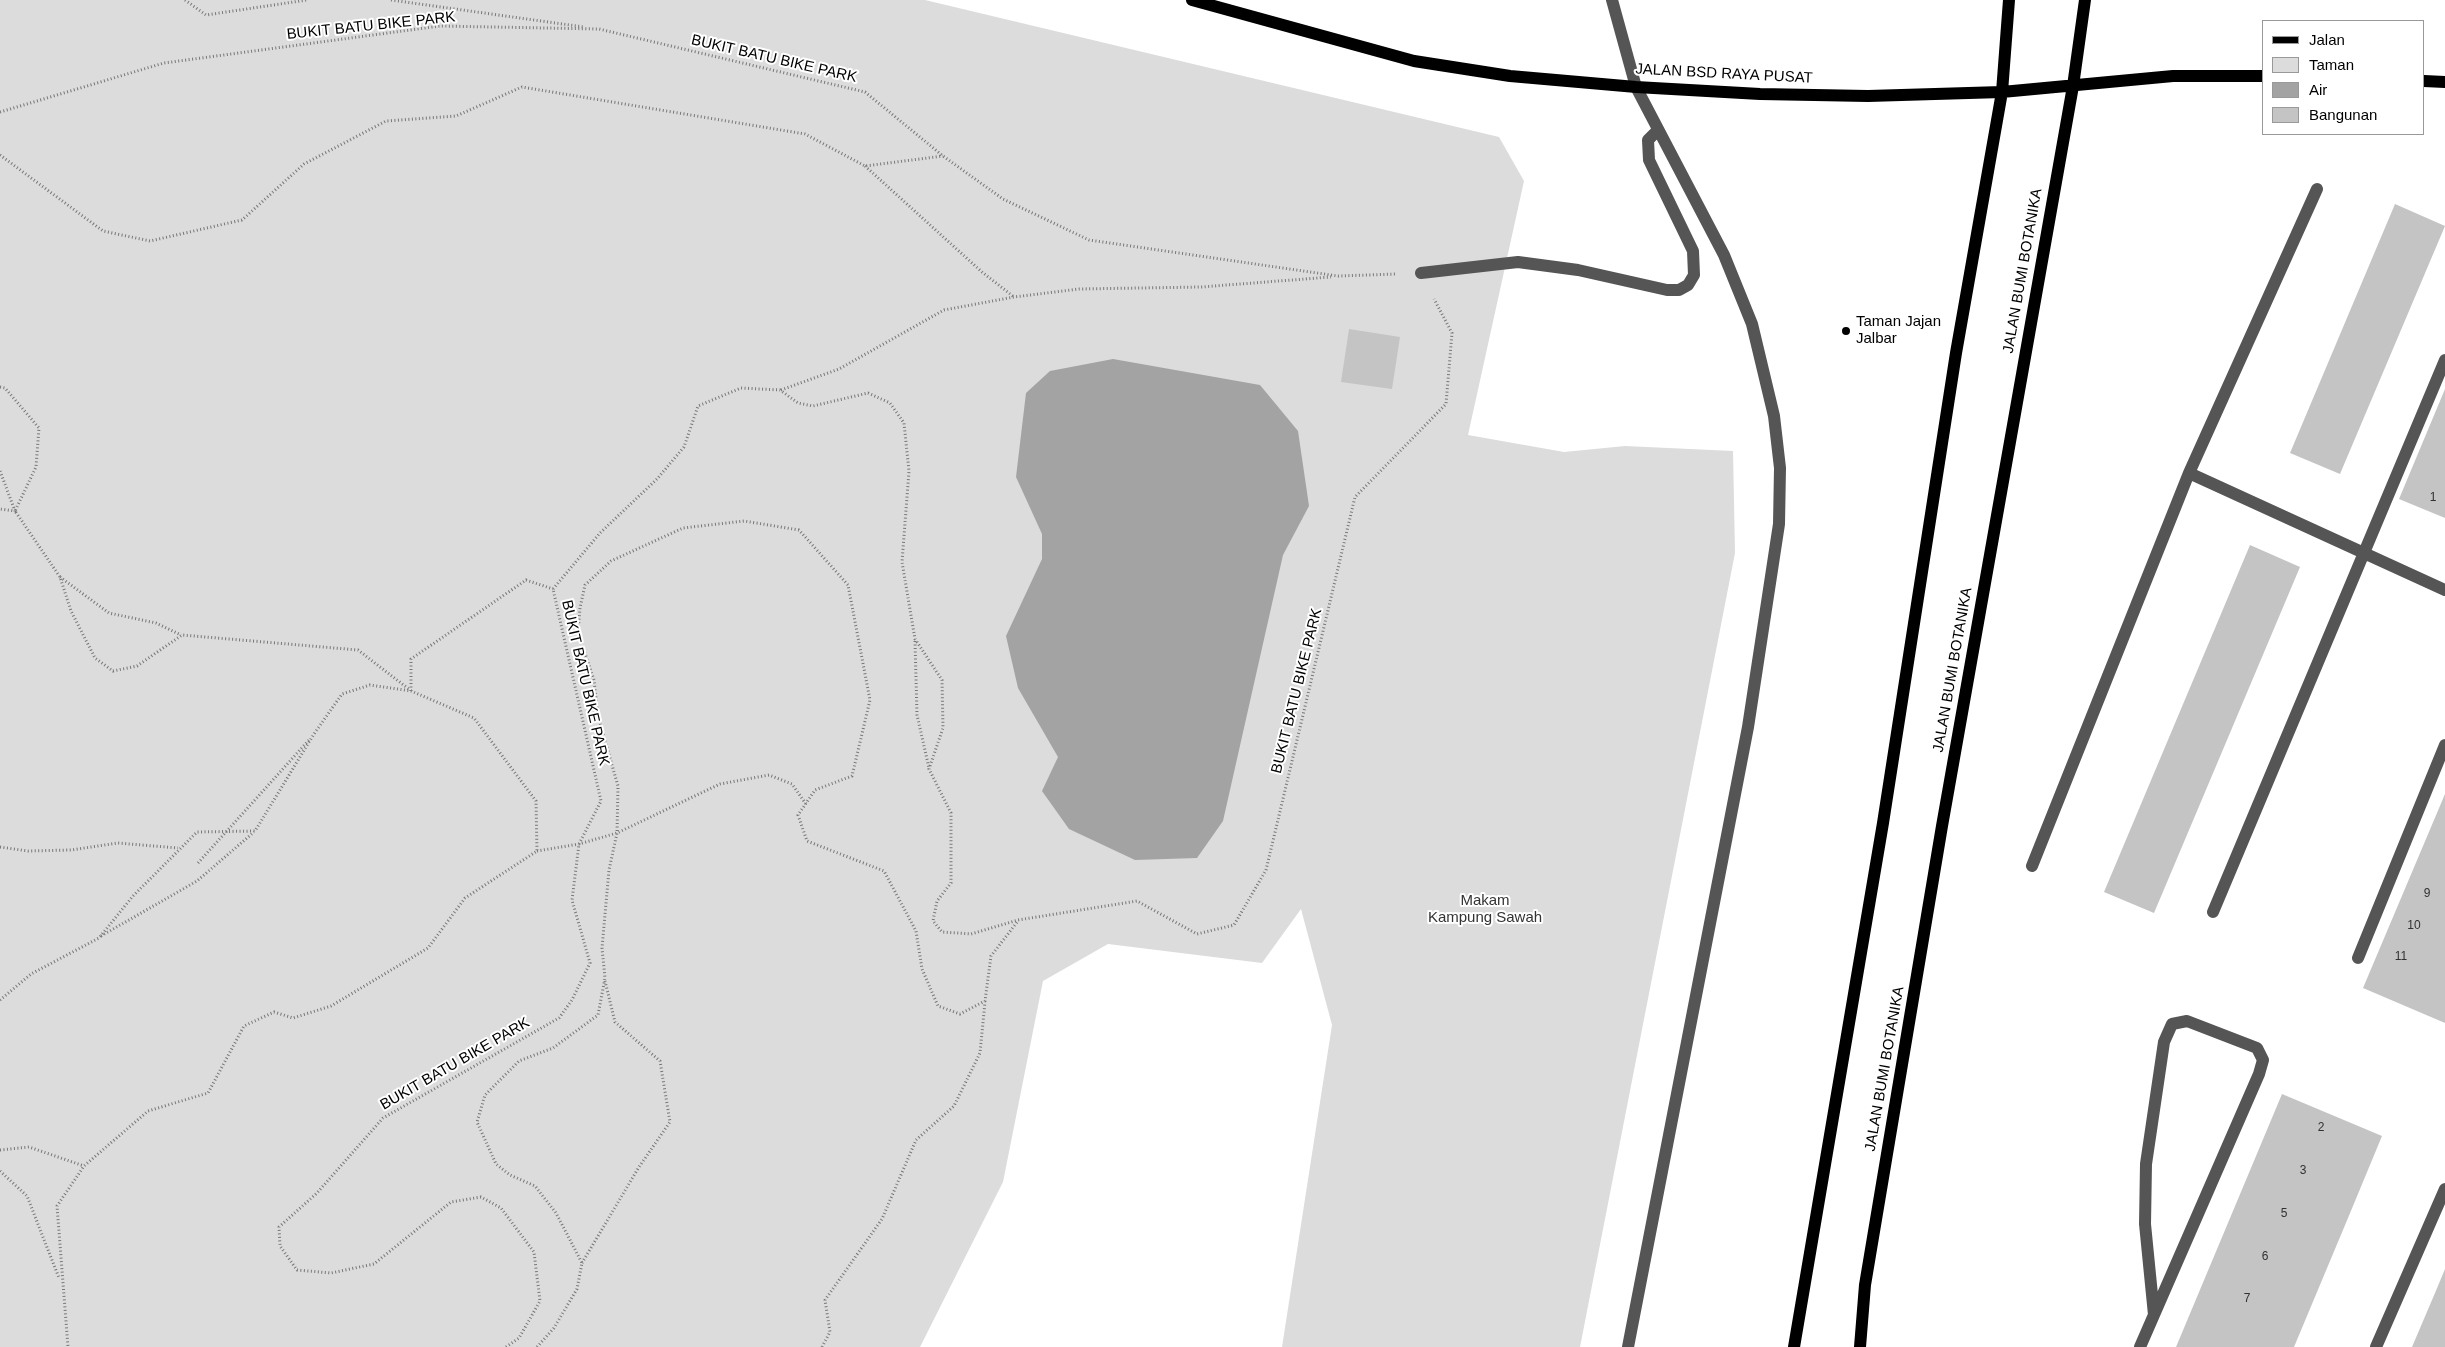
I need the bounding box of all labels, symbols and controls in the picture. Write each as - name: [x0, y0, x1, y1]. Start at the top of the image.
- street label: BUKIT BATU BIKE PARK: [286, 8, 456, 44]
- legend: [2262, 20, 2425, 135]
- street label: BUKIT BATU BIKE PARK: [689, 31, 859, 87]
- text: Jalan: [2309, 31, 2345, 48]
- text: Taman: [2309, 56, 2354, 73]
- street label: JALAN BSD RAYA PUSAT: [1635, 60, 1813, 88]
- text: Air: [2309, 81, 2327, 98]
- text: Bangunan: [2309, 106, 2377, 123]
- street label: JALAN BUMI BOTANIKA: [2000, 187, 2046, 355]
- place label: Taman Jajan Jalbar: [1856, 313, 1941, 348]
- marker: Taman Jajan Jalbar: [1840, 325, 1852, 337]
- house number: 1: [2430, 491, 2436, 505]
- street label: JALAN BUMI BOTANIKA: [1930, 586, 1976, 754]
- street label: BUKIT BATU BIKE PARK: [557, 598, 613, 768]
- street label: BUKIT BATU BIKE PARK: [1268, 607, 1326, 775]
- house number: 9: [2424, 887, 2430, 901]
- park label: Makam Kampung Sawah: [1428, 892, 1542, 927]
- house number: 10: [2407, 919, 2421, 933]
- house number: 11: [2395, 950, 2407, 964]
- street label: JALAN BUMI BOTANIKA: [1862, 985, 1908, 1153]
- street label: BUKIT BATU BIKE PARK: [377, 1014, 533, 1114]
- house number: 2: [2318, 1121, 2324, 1135]
- house number: 3: [2300, 1164, 2306, 1178]
- house number: 5: [2281, 1207, 2287, 1221]
- house number: 6: [2262, 1250, 2268, 1264]
- house number: 7: [2244, 1292, 2250, 1306]

